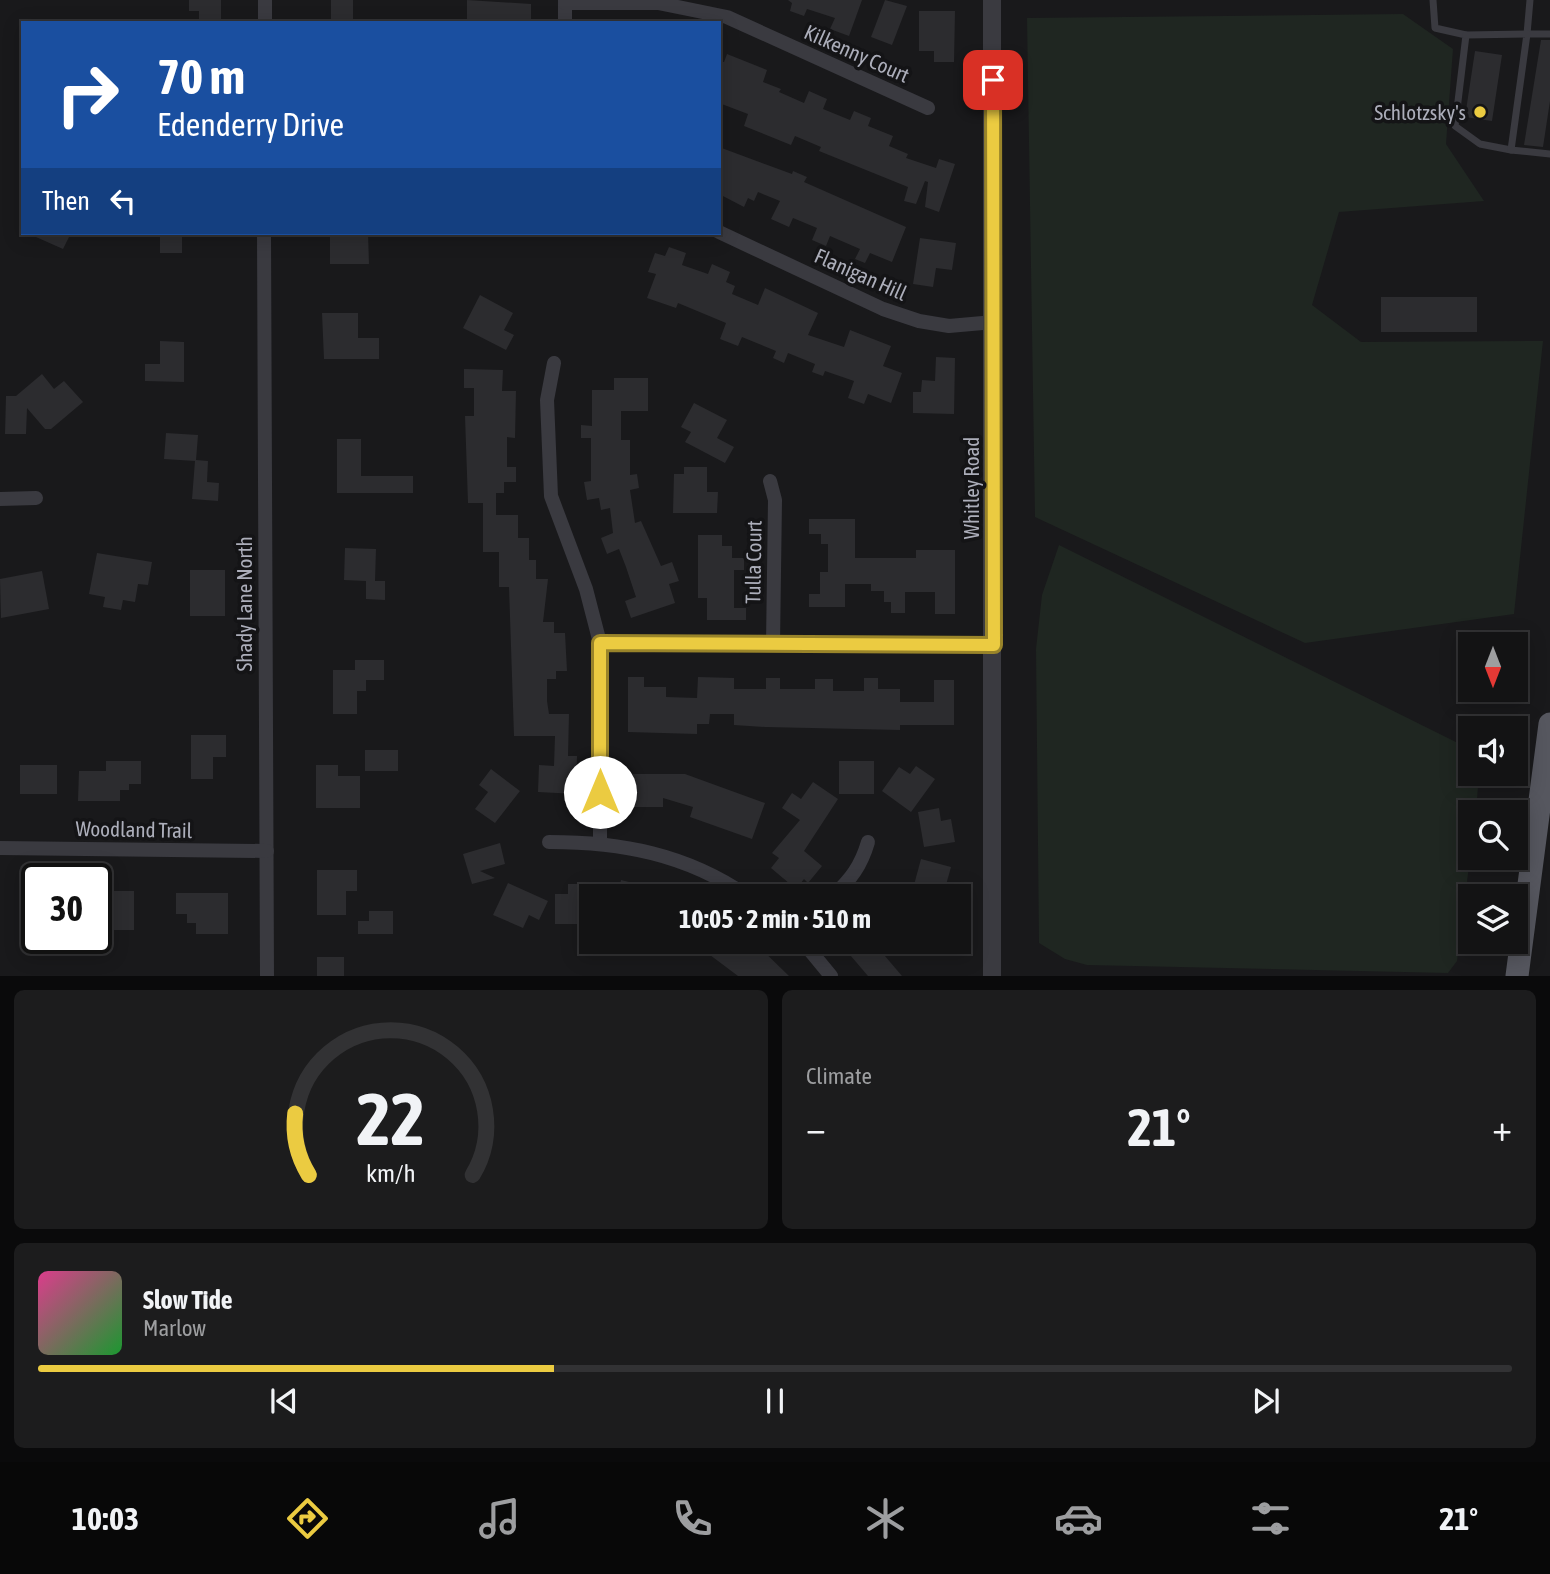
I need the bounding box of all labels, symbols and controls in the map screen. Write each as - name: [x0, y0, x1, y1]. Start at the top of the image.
- street label: Kilkenny Court: [801, 19, 913, 87]
- text: 70 m: [157, 48, 245, 104]
- icon: right: [42, 49, 133, 140]
- pin: [963, 50, 1023, 110]
- icon: arrive: [974, 61, 1012, 99]
- place label: Schlotzsky's: [1374, 100, 1466, 124]
- marker: Schlotzsky's: [1472, 104, 1488, 120]
- text: Edenderry Drive: [157, 106, 344, 143]
- icon: left: [104, 182, 142, 220]
- text: Then: [42, 186, 90, 216]
- street label: Flanigan Hill: [811, 243, 911, 305]
- street label: Whitley Road: [959, 437, 983, 539]
- street label: Tulla Court: [740, 520, 766, 604]
- street label: Shady Lane North: [232, 536, 256, 672]
- north arrow: [1458, 632, 1528, 702]
- map controls: [1458, 632, 1528, 954]
- button: sound: [1458, 716, 1528, 786]
- position arrow: [563, 755, 637, 829]
- button: search: [1458, 800, 1528, 870]
- street label: Woodland Trail: [76, 816, 193, 842]
- speed limit sign: 30: [21, 863, 112, 954]
- button: layers: [1458, 884, 1528, 954]
- text: 10:05 · 2 min · 510 m: [679, 904, 871, 934]
- text: Climate: [806, 1063, 872, 1089]
- text: 22: [357, 1078, 425, 1161]
- text: 21°: [1127, 1097, 1191, 1157]
- text: −: [806, 1106, 826, 1149]
- text: +: [1492, 1106, 1512, 1149]
- text: km/h: [366, 1159, 416, 1187]
- text: Slow Tide: [143, 1285, 233, 1315]
- text: Marlow: [143, 1315, 206, 1341]
- icon: previous: [265, 1382, 303, 1420]
- icon: pause: [756, 1382, 794, 1420]
- icon: next: [1247, 1382, 1285, 1420]
- icon: directions: [283, 1494, 332, 1543]
- icon: music: [475, 1494, 524, 1543]
- icon: phone: [668, 1494, 717, 1543]
- icon: climate: [861, 1494, 910, 1543]
- icon: car: [1054, 1494, 1103, 1543]
- icon: filters: [1246, 1494, 1295, 1543]
- text: 10:03: [72, 1500, 139, 1537]
- text: 21°: [1439, 1500, 1478, 1537]

